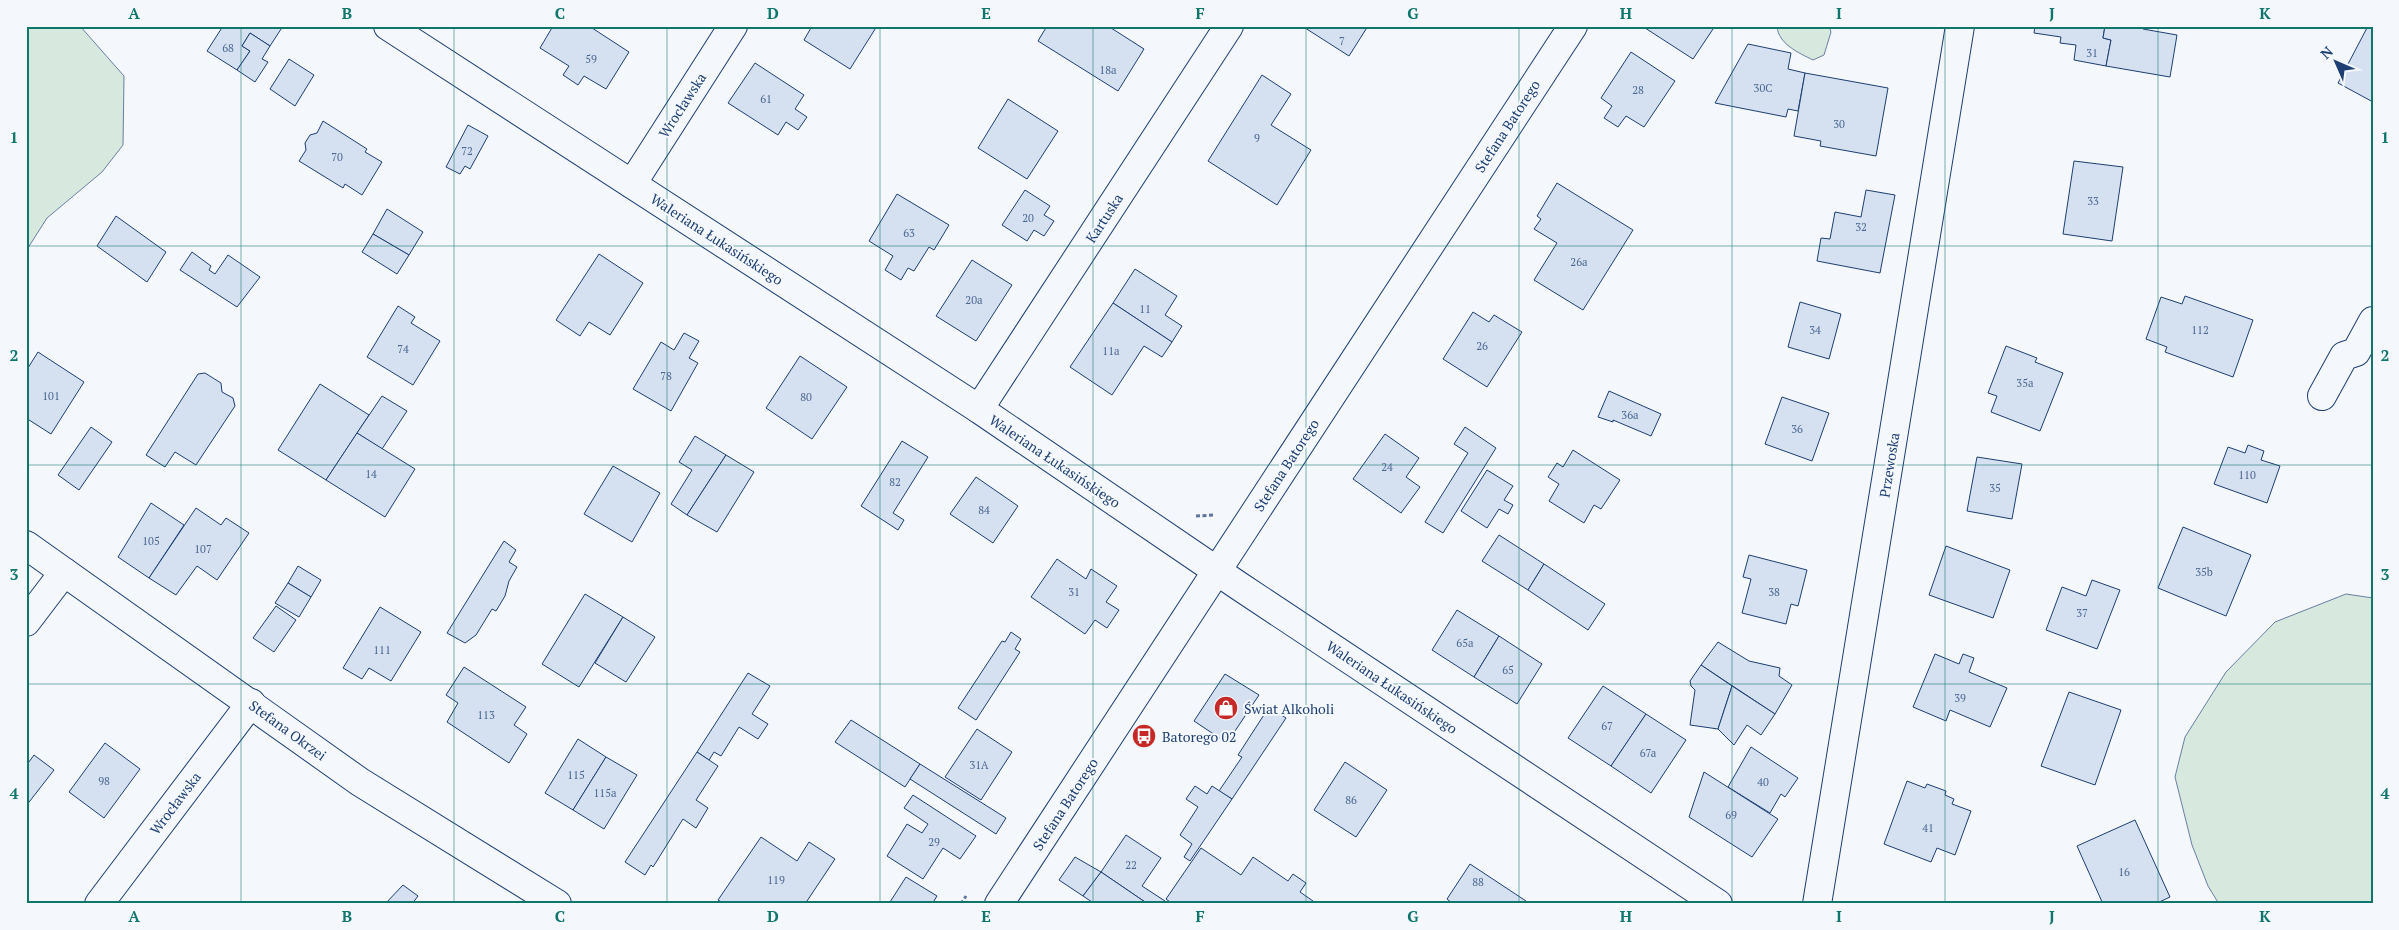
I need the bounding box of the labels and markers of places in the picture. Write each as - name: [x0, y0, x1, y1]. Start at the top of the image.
- shop icon: Świat Alkoholi: [1213, 695, 1239, 721]
- place label: Świat Alkoholi: [1244, 699, 1334, 718]
- bus stop icon: Batorego 02: [1131, 723, 1157, 749]
- place label: Batorego 02: [1162, 727, 1236, 746]

